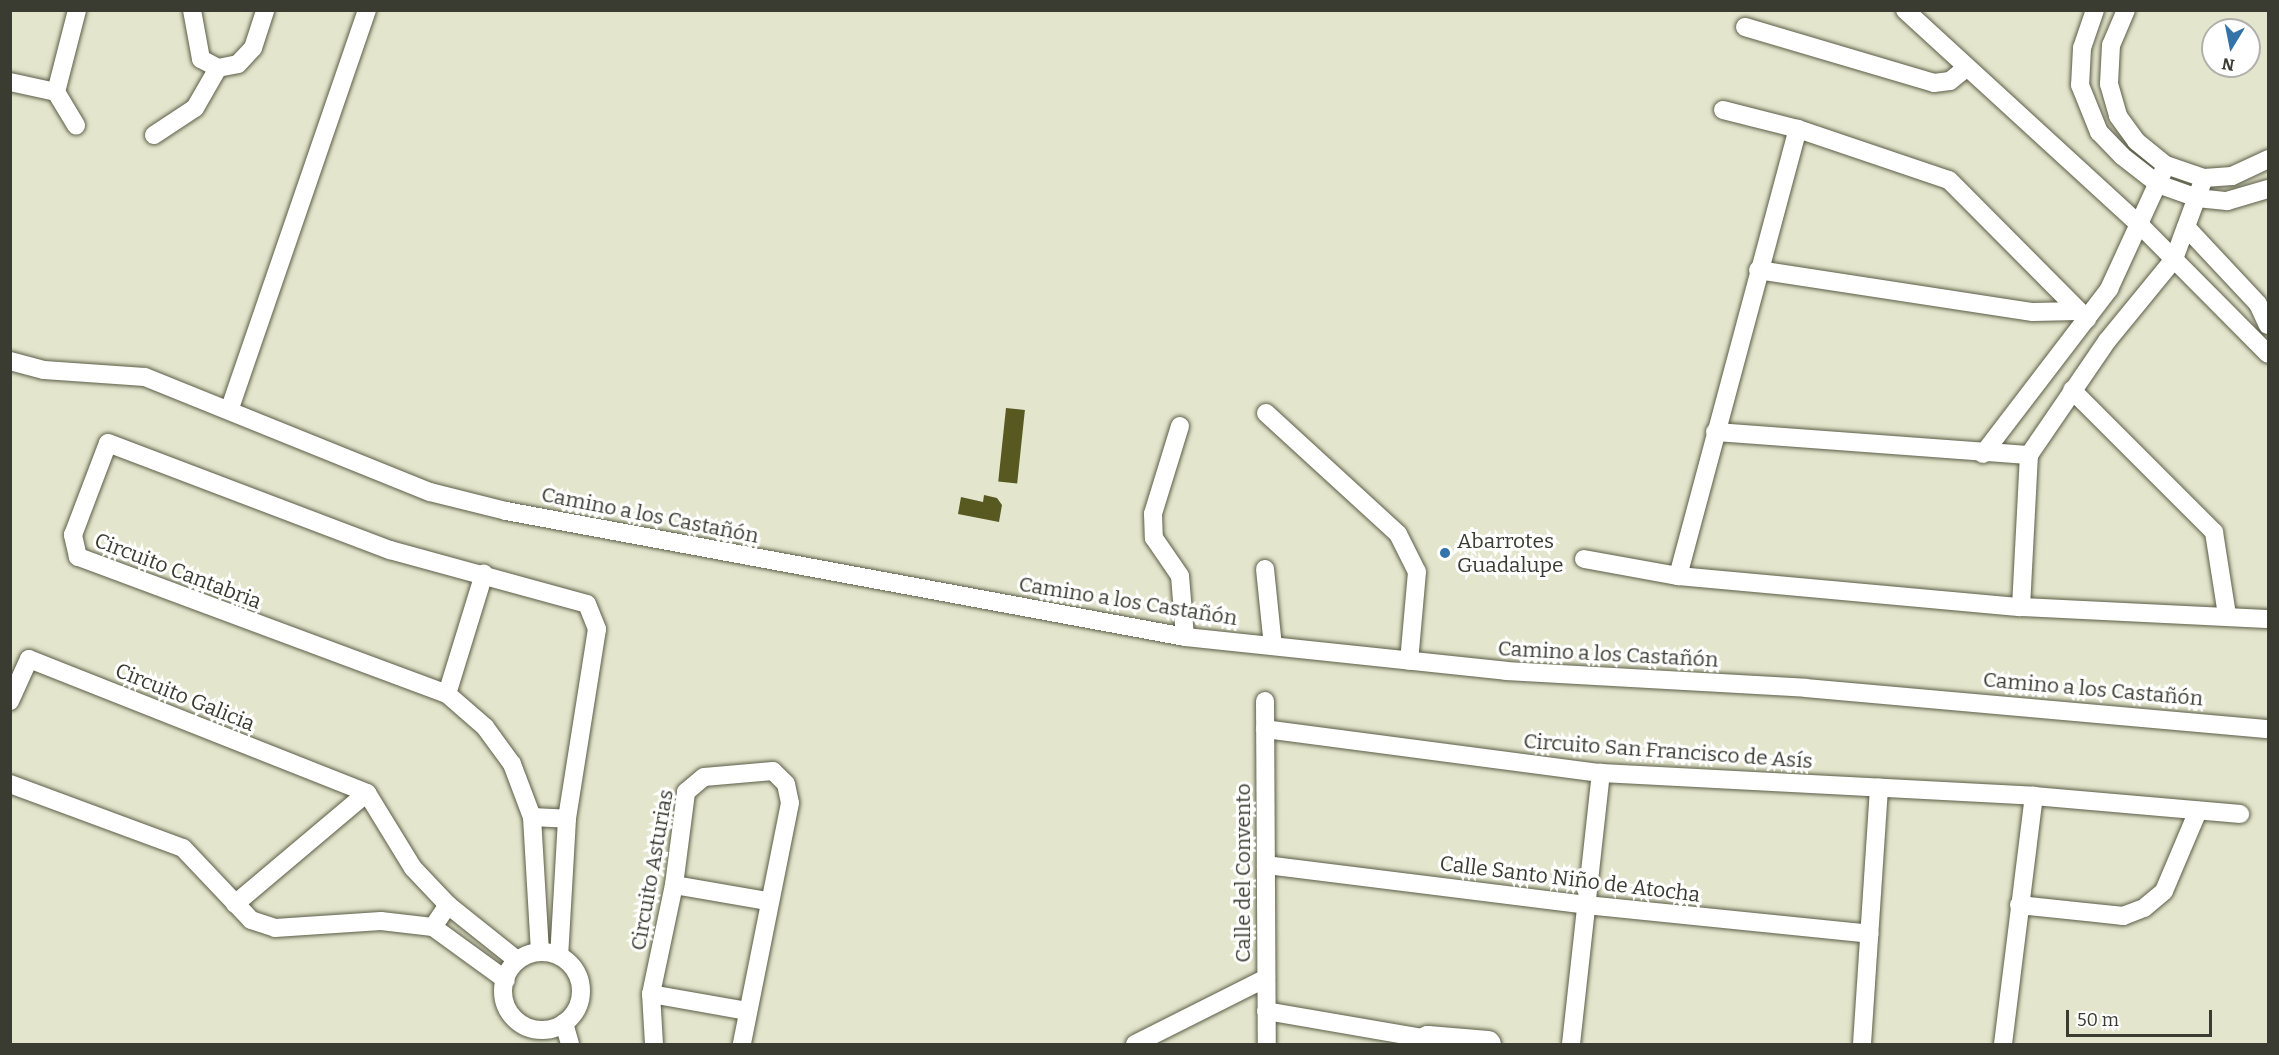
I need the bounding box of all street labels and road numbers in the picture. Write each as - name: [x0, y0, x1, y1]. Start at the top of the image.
- street label: Camino a los Castañón: [539, 482, 761, 548]
- street label: Circuito Cantabria: [91, 528, 265, 614]
- street label: Camino a los Castañón: [1017, 571, 1239, 631]
- street label: Camino a los Castañón: [1497, 636, 1719, 672]
- street label: Circuito Galicia: [112, 658, 258, 736]
- street label: Camino a los Castañón: [1982, 667, 2204, 711]
- street label: Circuito San Francisco de Asís: [1523, 728, 1813, 774]
- street label: Calle del Convento: [1230, 783, 1256, 963]
- street label: Circuito Asturias: [625, 788, 679, 952]
- street label: Calle Santo Niño de Atocha: [1438, 851, 1702, 907]

